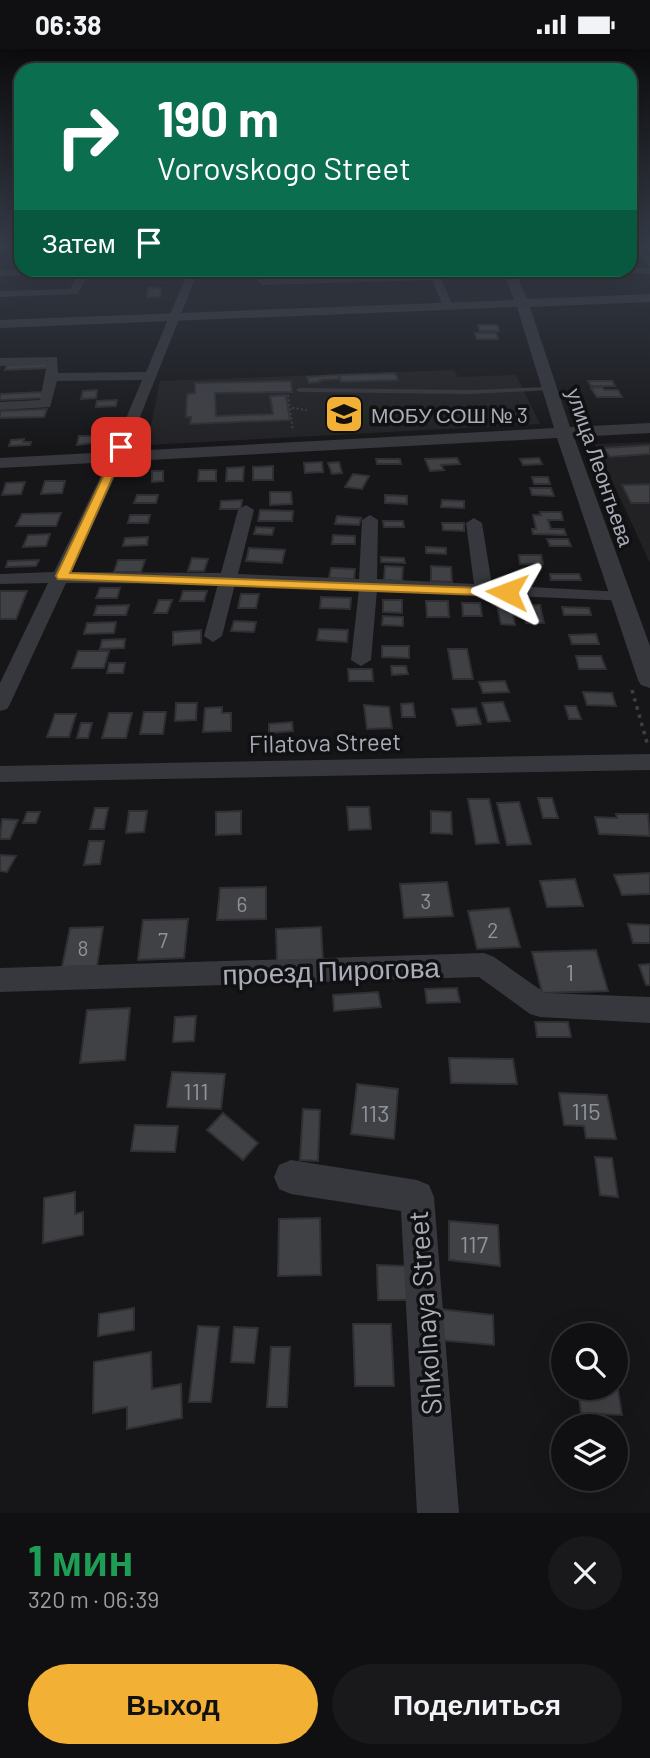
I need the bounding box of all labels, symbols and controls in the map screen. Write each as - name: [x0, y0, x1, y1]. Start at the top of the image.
- text: 06:38: [35, 9, 101, 40]
- text: 190 m: [157, 88, 279, 147]
- icon: right: [42, 91, 133, 182]
- text: Vorovskogo Street: [157, 148, 411, 186]
- icon: arrive: [130, 224, 168, 262]
- text: Затем: [42, 227, 116, 258]
- street label: улица Леонтьева: [562, 385, 640, 550]
- school or university icon: МОБУ СОШ № 3: [323, 393, 365, 435]
- place label: МОБУ СОШ № 3: [371, 402, 528, 427]
- pin: [91, 417, 151, 477]
- icon: arrive: [102, 428, 140, 466]
- position arrow: [470, 555, 544, 629]
- street label: Filatova Street: [249, 726, 401, 758]
- house number: 3: [421, 888, 431, 913]
- house number: 6: [237, 891, 247, 916]
- house number: 2: [487, 917, 499, 942]
- house number: 7: [158, 927, 168, 952]
- house number: 8: [78, 935, 88, 960]
- street label: проезд Пирогова: [222, 949, 441, 991]
- house number: 1: [566, 957, 574, 986]
- house number: 111: [183, 1076, 209, 1105]
- house number: 115: [571, 1096, 601, 1125]
- house number: 113: [360, 1098, 390, 1127]
- street label: Shkolnaya Street: [400, 1210, 448, 1416]
- house number: 117: [460, 1229, 488, 1258]
- map controls: [551, 1323, 628, 1491]
- button: search: [551, 1323, 628, 1400]
- button: layers: [551, 1414, 628, 1491]
- text: 1 мин: [28, 1534, 134, 1584]
- button: close: [548, 1536, 622, 1610]
- text: 320 m · 06:39: [28, 1585, 159, 1613]
- button: Выход: [28, 1664, 318, 1744]
- button: Поделиться: [332, 1664, 622, 1744]

